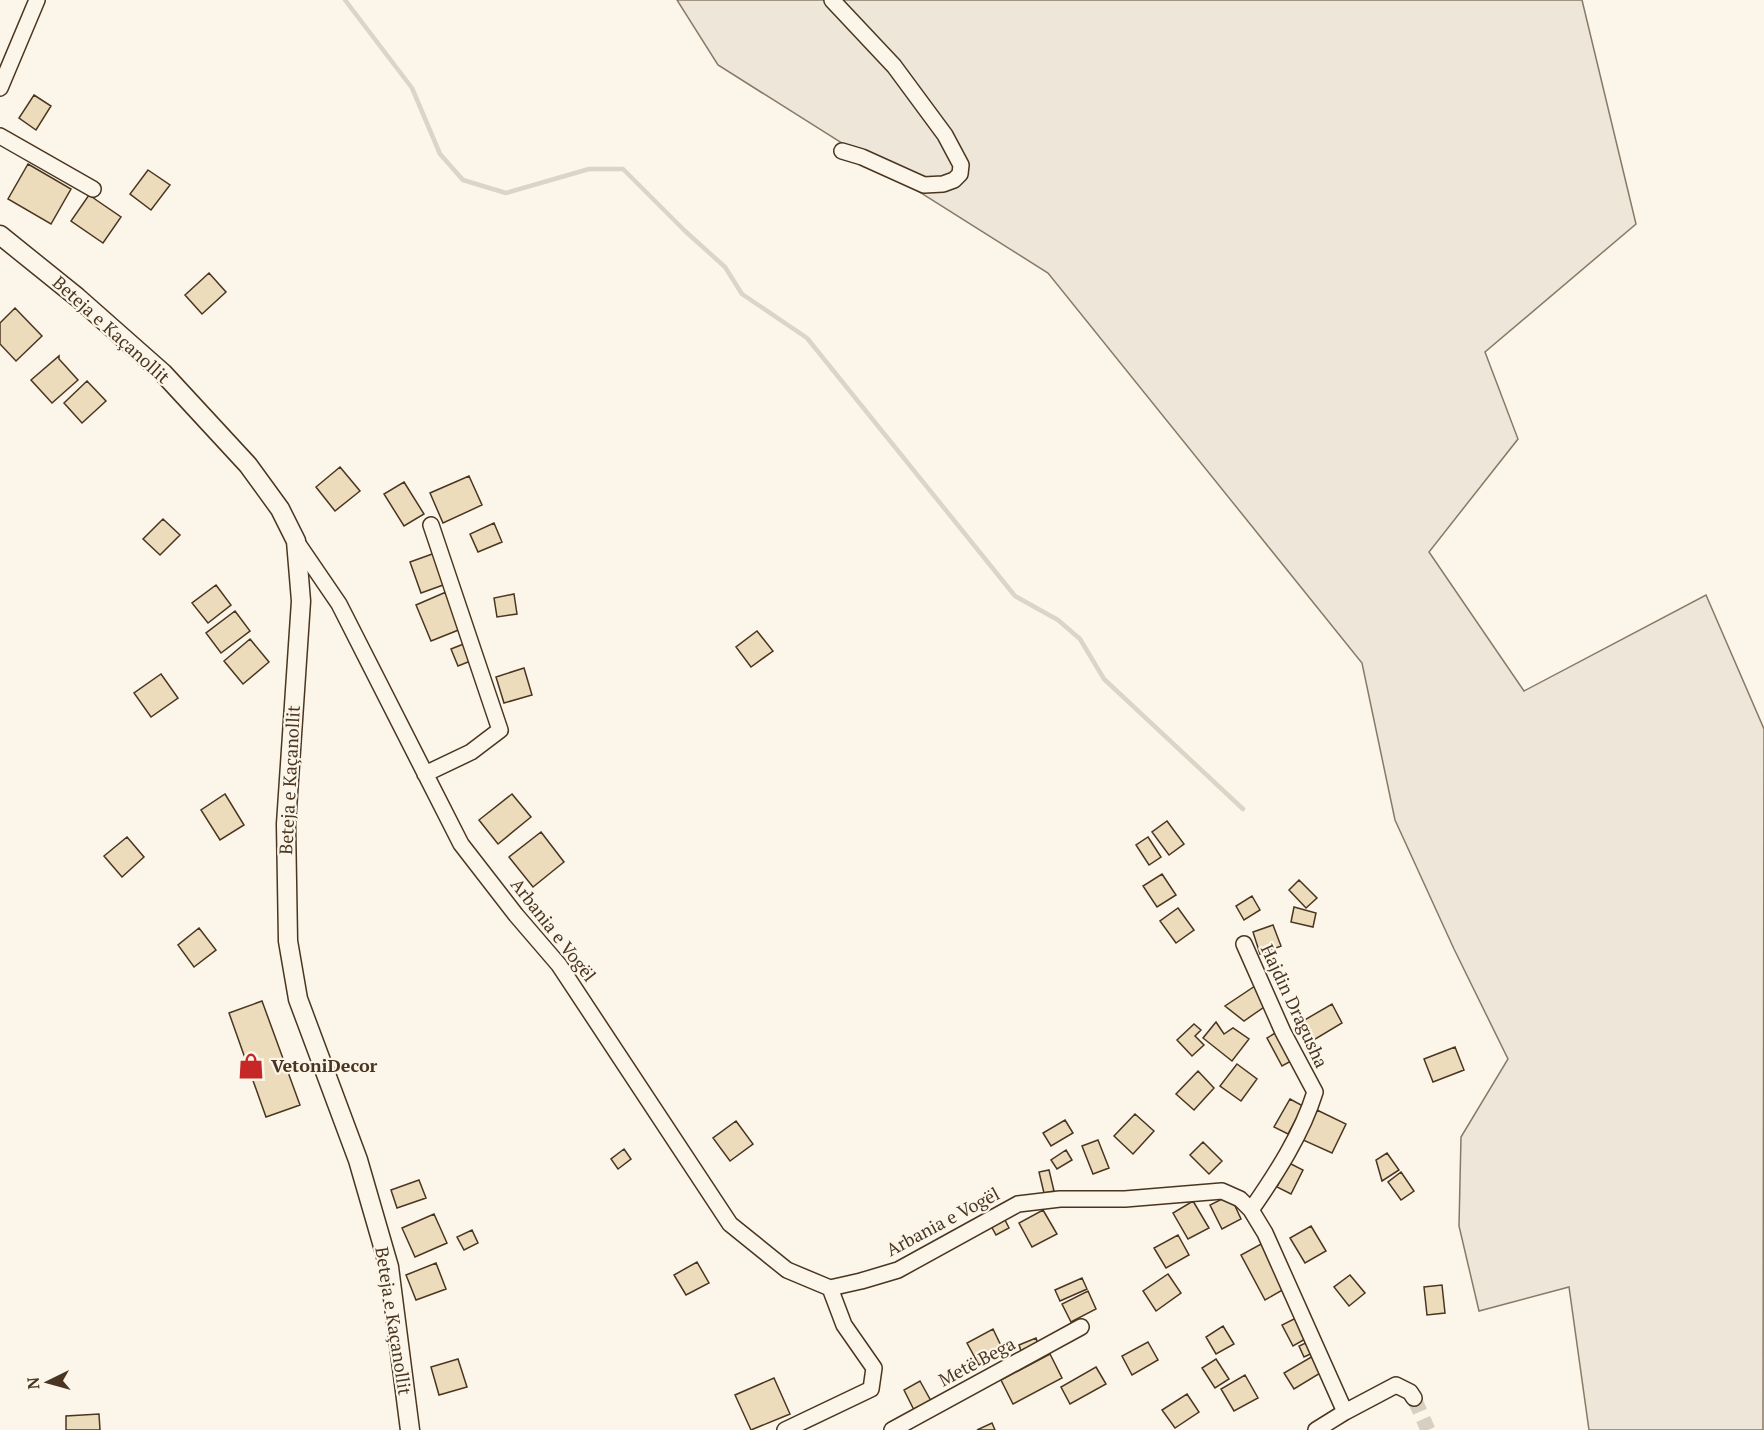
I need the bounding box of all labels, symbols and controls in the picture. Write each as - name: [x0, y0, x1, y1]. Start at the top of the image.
- street label: Beteja e Kaçanollit: [48, 270, 176, 388]
- street label: Beteja e Kaçanollit: [273, 704, 305, 855]
- street label: Arbania e Vogël: [506, 873, 602, 986]
- street label: Hajdin Dragusha: [1256, 940, 1334, 1071]
- shop icon: VetoniDecor: [236, 1051, 266, 1081]
- place label: VetoniDecor: [271, 1053, 378, 1077]
- street label: Arbania e Vogël: [882, 1181, 1003, 1261]
- street label: Beteja e Kaçanollit: [370, 1245, 418, 1397]
- street label: Metë Bega: [934, 1331, 1019, 1391]
- north arrow: [18, 1352, 78, 1412]
- text: N: [22, 1376, 45, 1390]

